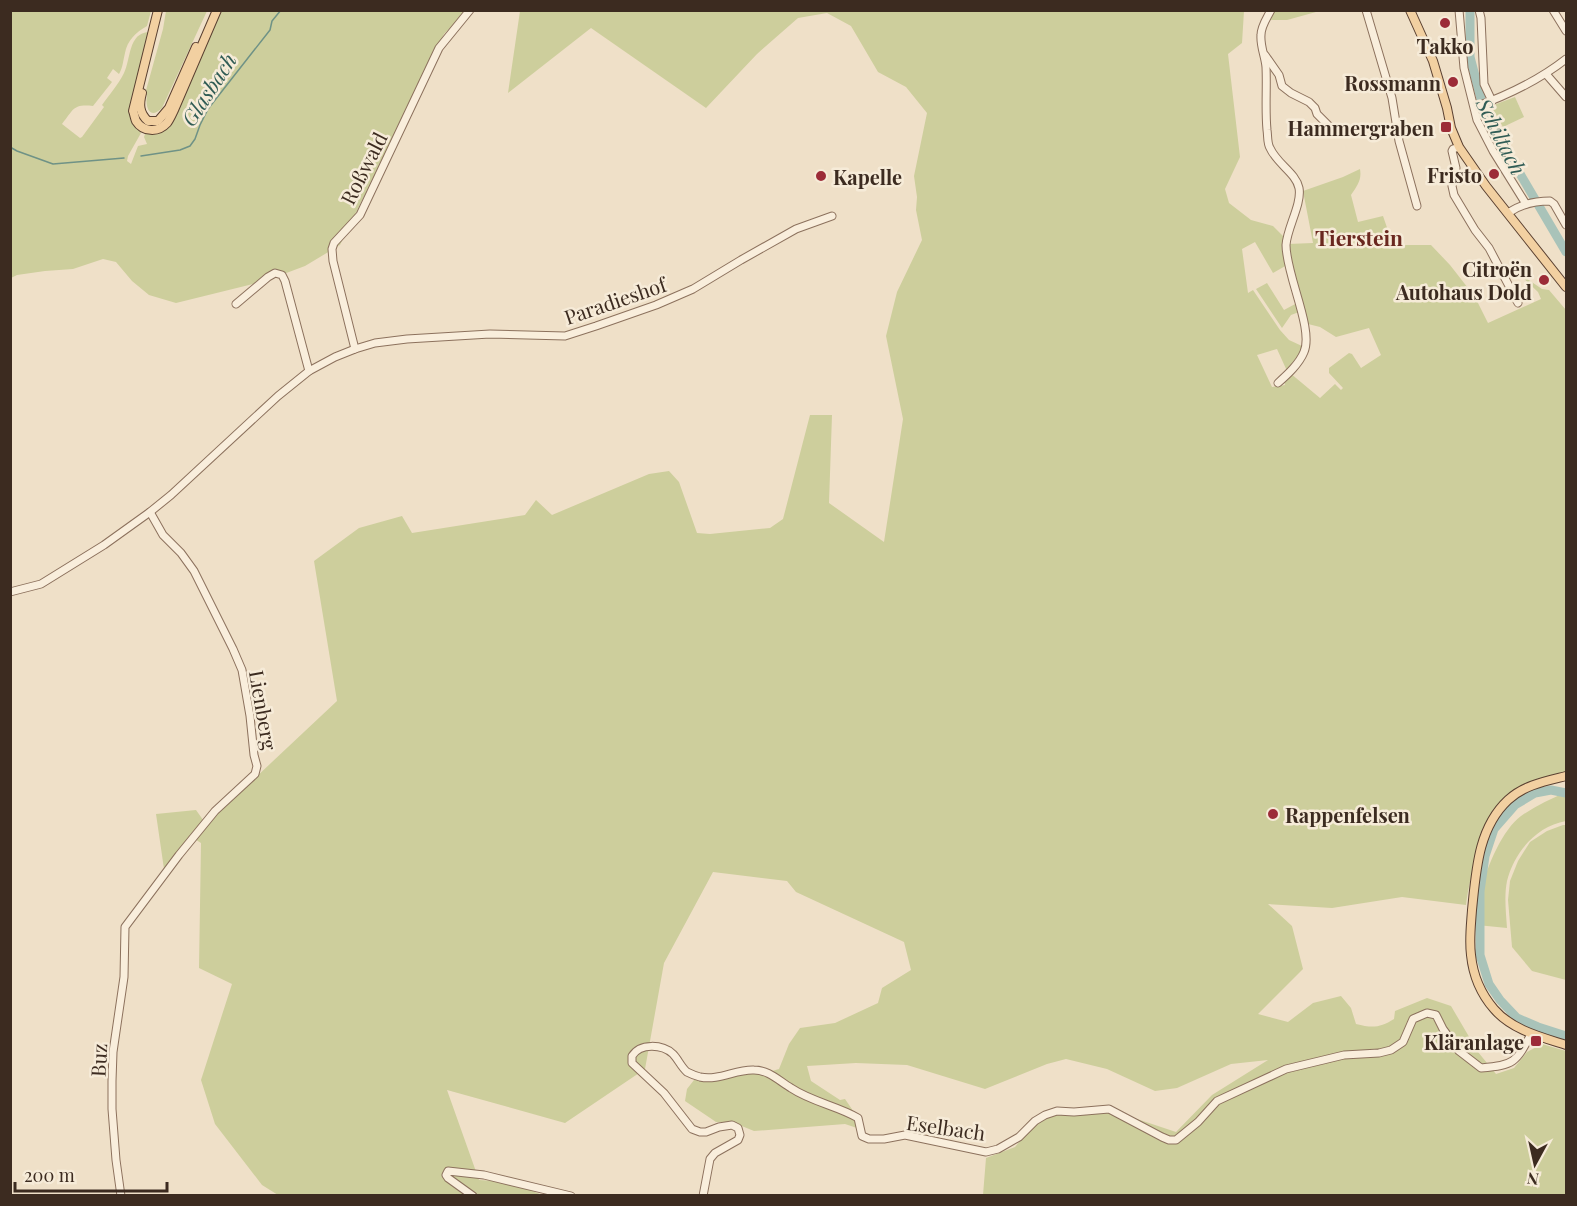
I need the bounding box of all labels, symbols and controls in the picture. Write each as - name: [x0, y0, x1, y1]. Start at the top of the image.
- marker: Takko: [1438, 16, 1452, 30]
- place label: Takko: [1417, 32, 1473, 59]
- water label: Glasbach: [174, 47, 242, 131]
- place label: Rossmann: [1344, 69, 1442, 96]
- marker: Rossmann: [1446, 75, 1460, 89]
- water label: Schiltach: [1470, 92, 1533, 179]
- place label: Hammergraben: [1288, 114, 1435, 141]
- marker: Hammergraben: [1439, 120, 1453, 134]
- street label: Roßwald: [333, 127, 393, 209]
- place label: Fristo: [1427, 161, 1482, 188]
- place label: Kapelle: [833, 163, 902, 190]
- marker: Fristo: [1487, 167, 1501, 181]
- marker: Kapelle: [814, 169, 828, 183]
- district label: Tierstein: [1315, 223, 1403, 251]
- place label: Citroën Autohaus Dold: [1395, 255, 1533, 305]
- street label: Paradieshof: [560, 269, 671, 330]
- marker: Citroën Autohaus Dold: [1537, 273, 1551, 287]
- street label: Lienberg: [244, 668, 284, 752]
- place label: Rappenfelsen: [1285, 801, 1411, 828]
- marker: Rappenfelsen: [1266, 807, 1280, 821]
- place label: Kläranlage: [1424, 1028, 1524, 1055]
- marker: Kläranlage: [1529, 1034, 1543, 1048]
- street label: Buz: [84, 1043, 112, 1077]
- street label: Eselbach: [905, 1108, 988, 1146]
- north arrow: [1505, 1134, 1565, 1194]
- scale bar: [15, 1155, 166, 1193]
- text: 200 m: [24, 1163, 75, 1187]
- text: N: [1525, 1168, 1540, 1191]

